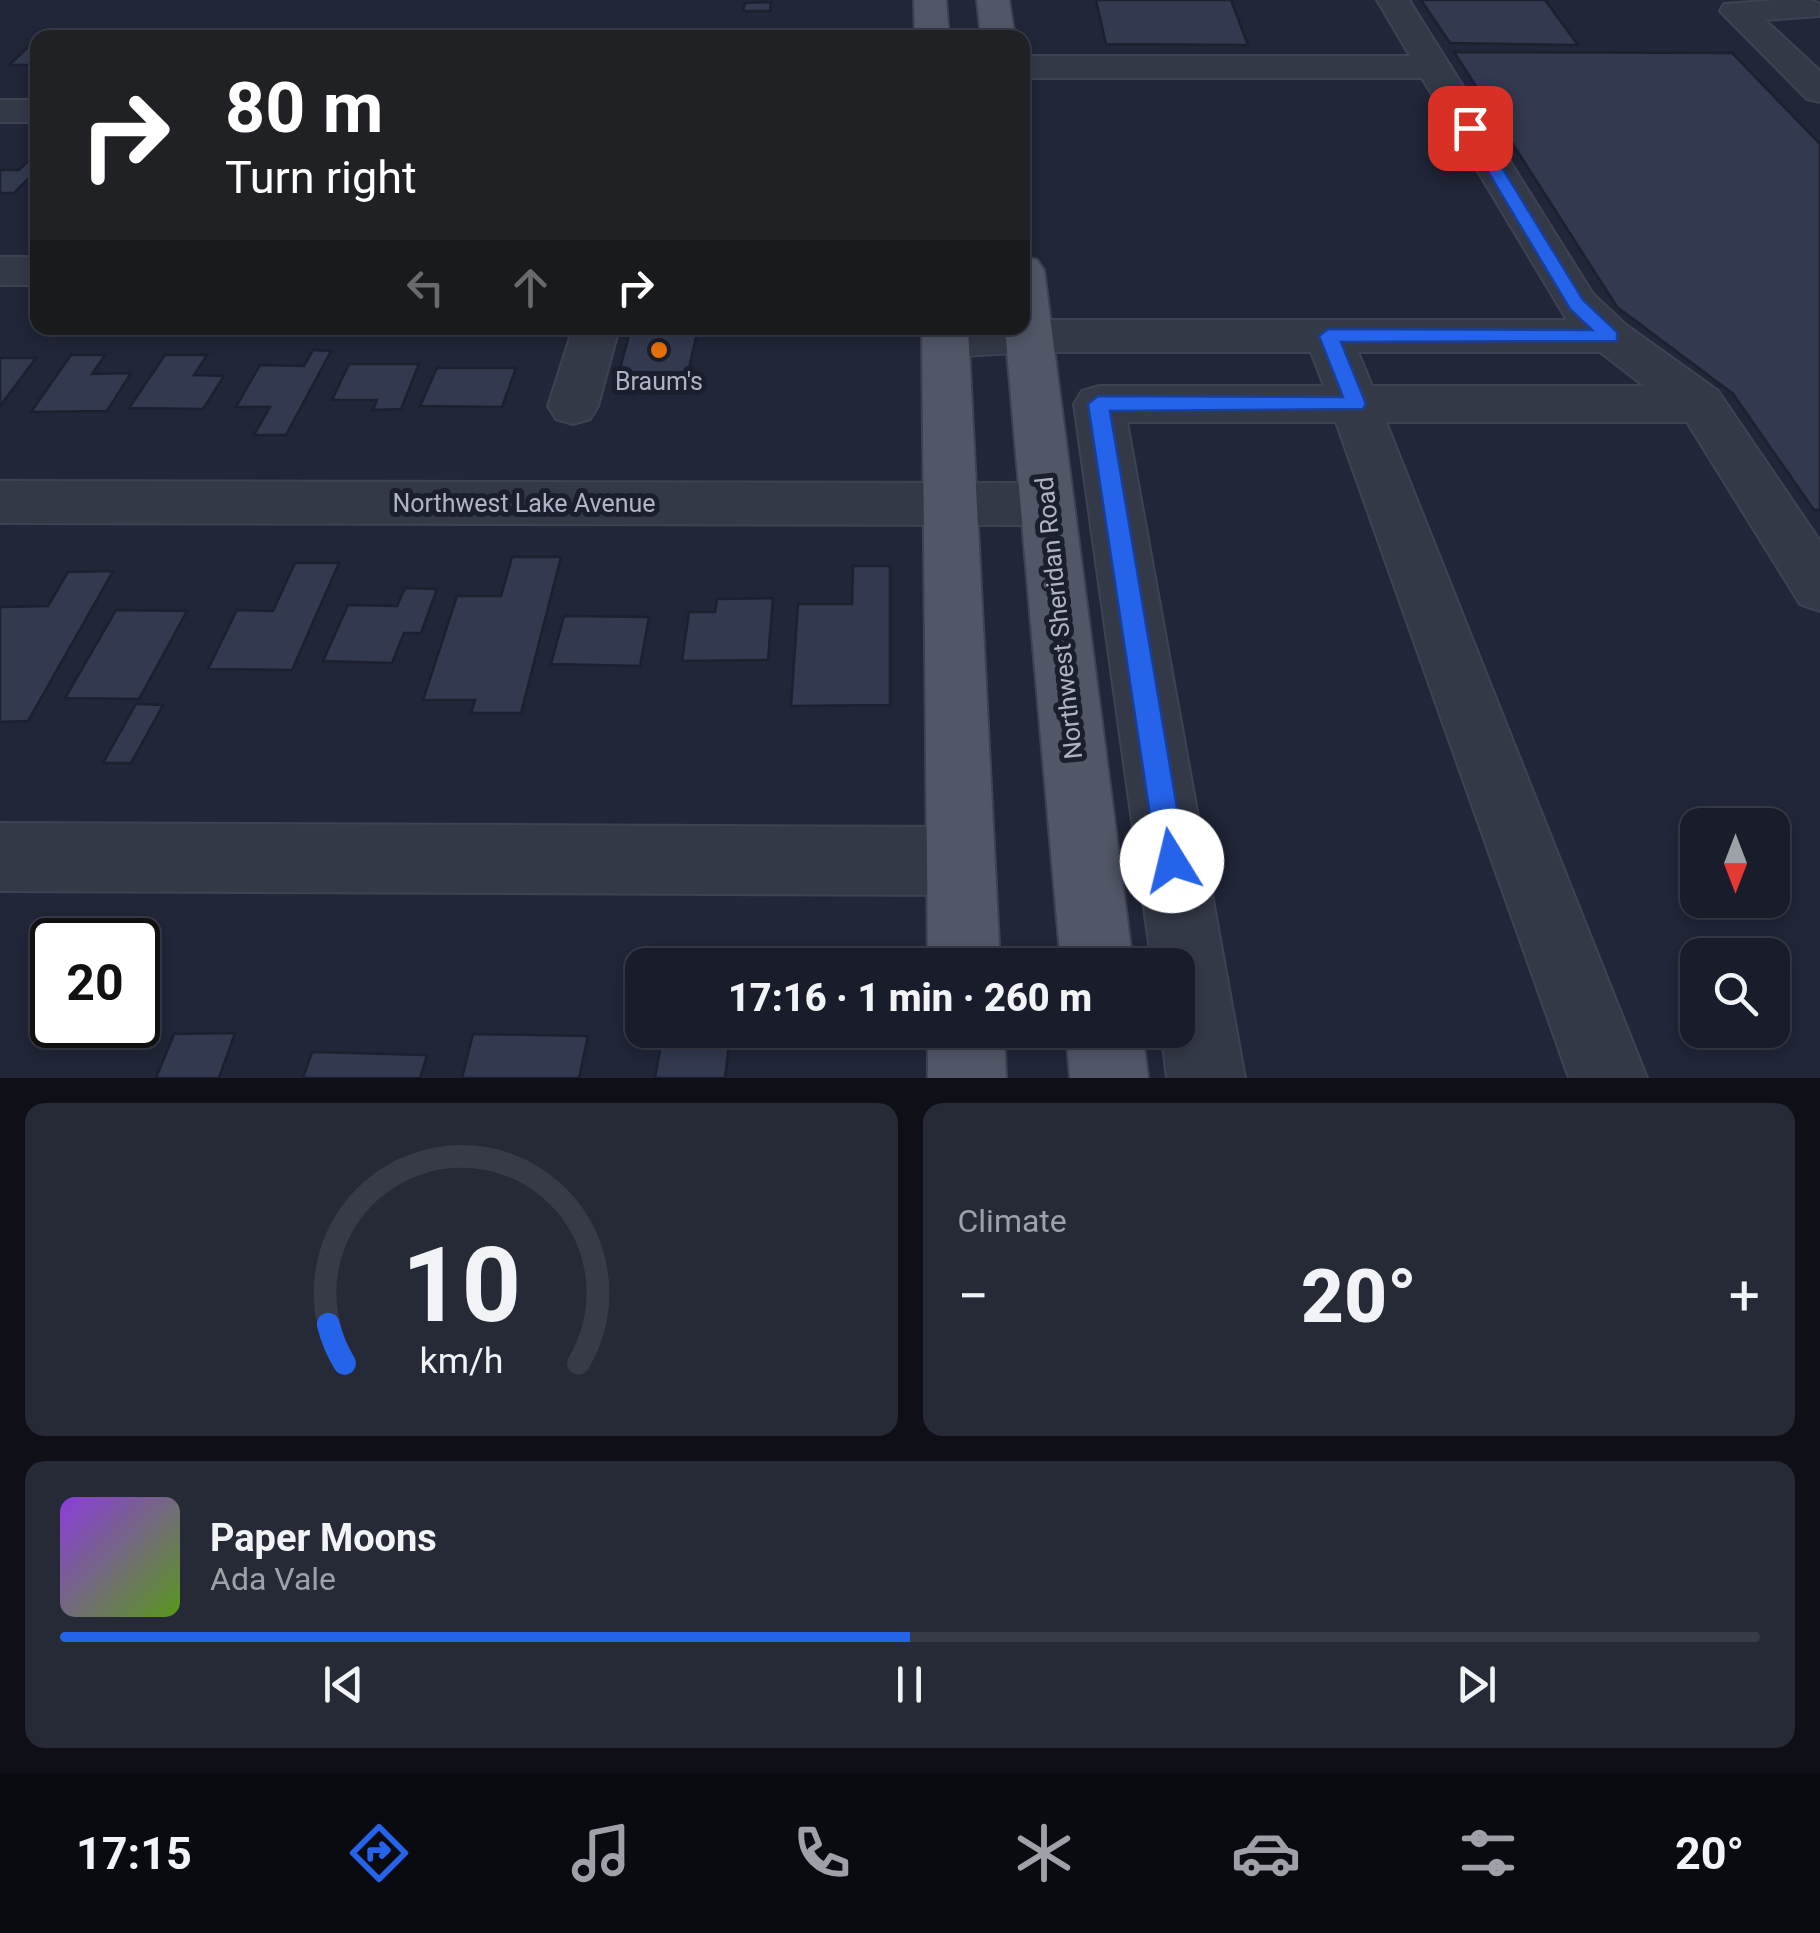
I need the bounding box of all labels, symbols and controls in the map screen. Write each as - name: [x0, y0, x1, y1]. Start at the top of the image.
- text: 80 m: [225, 67, 383, 149]
- icon: right: [60, 70, 190, 200]
- pin: [1428, 86, 1513, 171]
- icon: arrive: [1443, 101, 1498, 156]
- text: Turn right: [225, 151, 417, 204]
- icon: left: [398, 260, 453, 315]
- icon: ahead: [503, 260, 558, 315]
- icon: right: [608, 260, 663, 315]
- marker: Braum's: [648, 339, 670, 361]
- place label: Braum's: [615, 367, 703, 396]
- street label: Northwest Sheridan Road: [1030, 475, 1088, 761]
- street label: Northwest Lake Avenue: [392, 489, 656, 518]
- north arrow: [1680, 808, 1790, 918]
- map controls: [1680, 808, 1790, 1048]
- position arrow: [1120, 809, 1224, 913]
- speed limit sign: 20: [30, 918, 160, 1048]
- button: search: [1680, 938, 1790, 1048]
- text: 17:16 · 1 min · 260 m: [728, 976, 1092, 1020]
- text: Climate: [958, 1202, 1067, 1240]
- text: 10: [402, 1225, 521, 1346]
- text: 20°: [1301, 1252, 1417, 1340]
- text: −: [958, 1264, 989, 1328]
- text: +: [1729, 1264, 1760, 1328]
- text: km/h: [419, 1340, 503, 1382]
- text: Paper Moons: [210, 1516, 437, 1560]
- text: Ada Vale: [210, 1560, 336, 1598]
- icon: previous: [316, 1657, 371, 1712]
- icon: pause: [882, 1657, 937, 1712]
- icon: next: [1449, 1657, 1504, 1712]
- icon: directions: [344, 1818, 414, 1888]
- icon: music: [566, 1818, 636, 1888]
- icon: phone: [787, 1818, 857, 1888]
- icon: climate: [1009, 1818, 1079, 1888]
- icon: car: [1231, 1818, 1301, 1888]
- icon: filters: [1453, 1818, 1523, 1888]
- text: 17:15: [76, 1827, 192, 1880]
- text: 20°: [1675, 1827, 1744, 1880]

